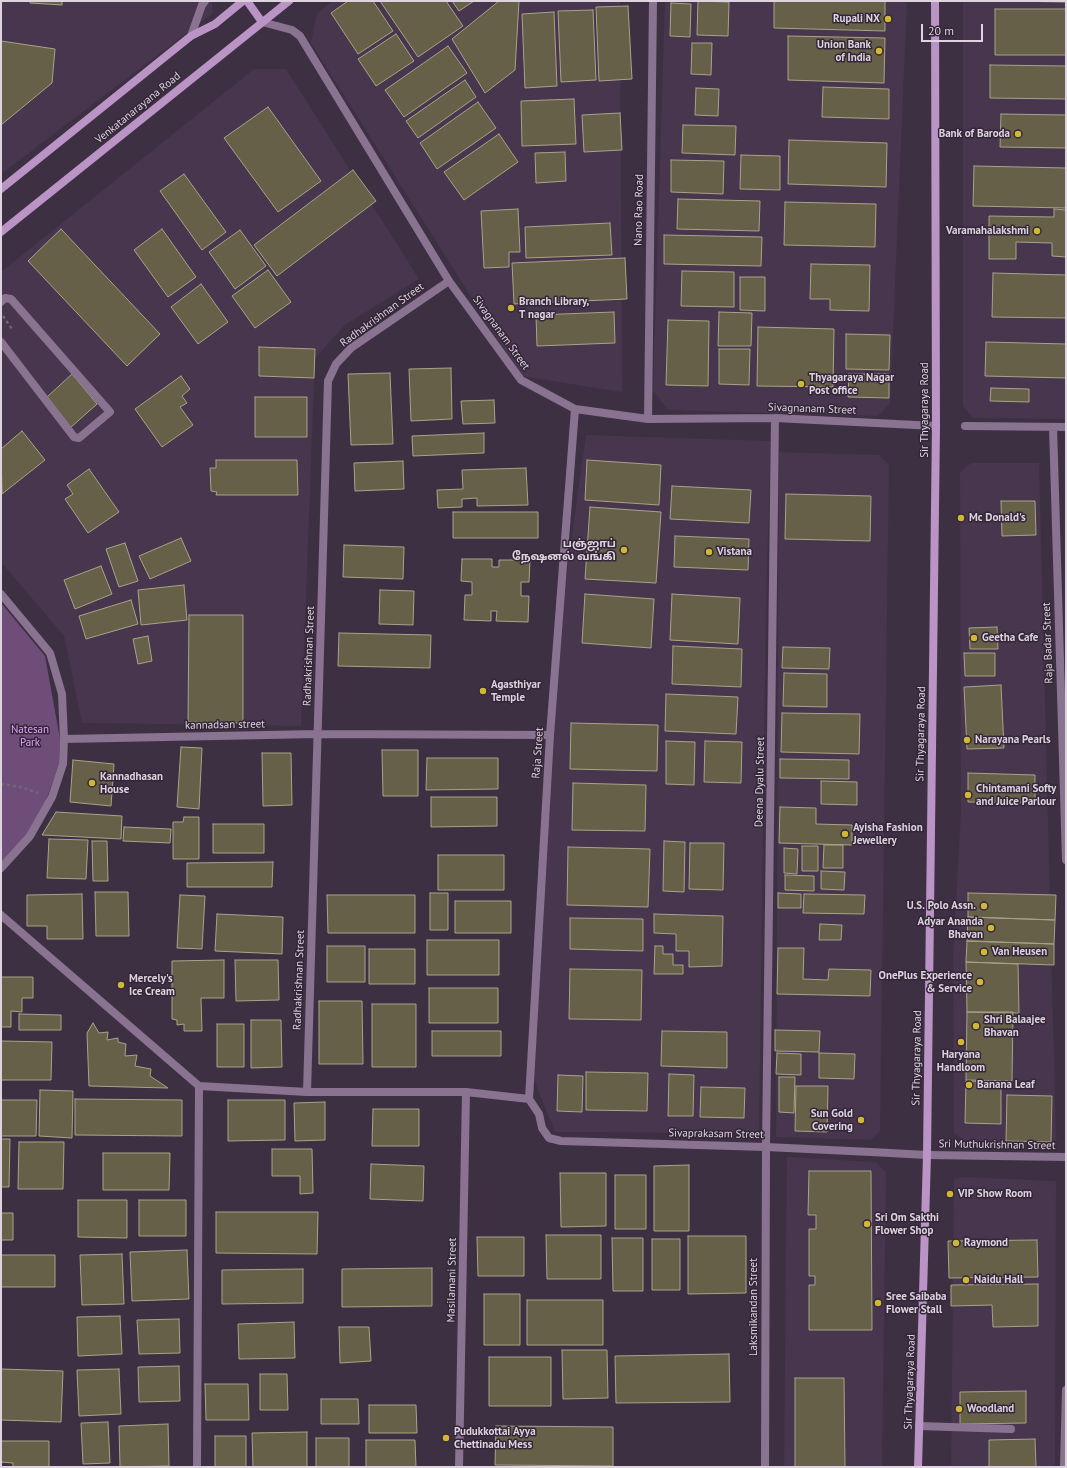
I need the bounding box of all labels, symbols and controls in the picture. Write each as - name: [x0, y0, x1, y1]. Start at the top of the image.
- place label: Rupali NX: [833, 12, 880, 26]
- marker: Rupali NX: [883, 14, 893, 24]
- scale bar: [923, 16, 985, 42]
- text: 20 m: [928, 23, 954, 38]
- place label: Union Bank of India: [817, 38, 871, 64]
- marker: Union Bank of India: [874, 46, 884, 56]
- street label: Venkatanarayana Road: [93, 69, 183, 147]
- place label: Bank of Baroda: [939, 127, 1010, 141]
- marker: Bank of Baroda: [1013, 129, 1023, 139]
- street label: Nano Rao Road: [632, 174, 646, 246]
- place label: Varamahalakshmi: [946, 224, 1029, 238]
- marker: Varamahalakshmi: [1032, 226, 1042, 236]
- street label: Radhakrishnan Street: [338, 280, 426, 350]
- street label: Sivagnanam Street: [470, 293, 532, 373]
- place label: Branch Library, T nagar: [519, 295, 589, 321]
- marker: Branch Library, T nagar: [506, 303, 516, 313]
- street label: Sir Thyagaraya Road: [918, 362, 932, 458]
- place label: Thyagaraya Nagar Post office: [809, 371, 894, 397]
- marker: Thyagaraya Nagar Post office: [796, 379, 806, 389]
- street label: Sivagnanam Street: [768, 401, 856, 417]
- place label: Mc Donald's: [969, 511, 1026, 525]
- marker: Mc Donald's: [956, 513, 966, 523]
- place label: பஞ்ஐாப் நேஷனல் வங்கி: [512, 537, 616, 563]
- marker: பஞ்ஐாப் நேஷனல் வங்கி: [619, 545, 629, 555]
- place label: Vistana: [717, 545, 752, 559]
- marker: Vistana: [704, 547, 714, 557]
- street label: Raja Badar Street: [1040, 602, 1056, 684]
- street label: Radhakrishnan Street: [301, 606, 317, 706]
- place label: Geetha Cafe: [982, 631, 1038, 645]
- marker: Geetha Cafe: [969, 633, 979, 643]
- place label: Agasthiyar Temple: [491, 678, 541, 704]
- marker: Agasthiyar Temple: [478, 686, 488, 696]
- street label: Sir Thyagaraya Road: [914, 686, 928, 782]
- street label: kannadsan street: [185, 718, 265, 732]
- park label: Natesan Park: [11, 723, 49, 749]
- street label: Raja Street: [530, 727, 546, 779]
- place label: Narayana Pearls: [975, 733, 1051, 747]
- marker: Narayana Pearls: [962, 735, 972, 745]
- street label: Deena Dyalu Street: [753, 737, 767, 827]
- place label: Kannadhasan House: [100, 770, 163, 796]
- marker: Kannadhasan House: [87, 778, 97, 788]
- place label: Chintamani Softy and Juice Parlour: [976, 782, 1056, 808]
- marker: Chintamani Softy and Juice Parlour: [963, 790, 973, 800]
- place label: Ayisha Fashion Jewellery: [853, 821, 923, 847]
- marker: Ayisha Fashion Jewellery: [840, 829, 850, 839]
- place label: U.S. Polo Assn.: [907, 899, 976, 913]
- marker: U.S. Polo Assn.: [979, 901, 989, 911]
- place label: Adyar Ananda Bhavan: [918, 915, 983, 941]
- marker: Adyar Ananda Bhavan: [986, 923, 996, 933]
- street label: Radhakrishnan Street: [291, 930, 307, 1030]
- place label: Van Heusen: [992, 945, 1047, 959]
- marker: Van Heusen: [979, 947, 989, 957]
- place label: OnePlus Experience & Service: [879, 969, 972, 995]
- place label: Mercely's Ice Cream: [129, 972, 175, 998]
- marker: OnePlus Experience & Service: [975, 977, 985, 987]
- marker: Mercely's Ice Cream: [116, 980, 126, 990]
- street label: Sir Thyagaraya Road: [910, 1010, 924, 1106]
- place label: Shri Balaajee Bhavan: [984, 1013, 1046, 1039]
- marker: Shri Balaajee Bhavan: [971, 1021, 981, 1031]
- marker: Haryana Handloom: [956, 1037, 966, 1047]
- place label: Haryana Handloom: [937, 1048, 985, 1074]
- place label: Banana Leaf: [977, 1078, 1034, 1092]
- marker: Banana Leaf: [964, 1080, 974, 1090]
- place label: Sun Gold Covering: [811, 1107, 853, 1133]
- marker: Sun Gold Covering: [856, 1115, 866, 1125]
- street label: Sivaprakasam Street: [668, 1127, 764, 1141]
- street label: Sri Muthukrishnan Street: [938, 1137, 1056, 1153]
- place label: VIP Show Room: [958, 1187, 1032, 1201]
- marker: VIP Show Room: [945, 1189, 955, 1199]
- place label: Sri Om Sakthi Flower Shop: [875, 1211, 939, 1237]
- marker: Sri Om Sakthi Flower Shop: [862, 1219, 872, 1229]
- place label: Raymond: [964, 1236, 1008, 1250]
- street label: Masilamani Street: [445, 1237, 459, 1323]
- marker: Raymond: [951, 1238, 961, 1248]
- street label: Laksmikandan Street: [747, 1258, 761, 1356]
- place label: Naidu Hall: [974, 1273, 1023, 1287]
- marker: Naidu Hall: [961, 1275, 971, 1285]
- place label: Sree Saibaba Flower Stall: [886, 1290, 947, 1316]
- marker: Sree Saibaba Flower Stall: [873, 1298, 883, 1308]
- street label: Sir Thyagaraya Road: [902, 1334, 918, 1430]
- place label: Woodland: [967, 1402, 1014, 1416]
- marker: Woodland: [954, 1404, 964, 1414]
- place label: Pudukkottai Ayya Chettinadu Mess: [454, 1425, 536, 1451]
- marker: Pudukkottai Ayya Chettinadu Mess: [441, 1433, 451, 1443]

